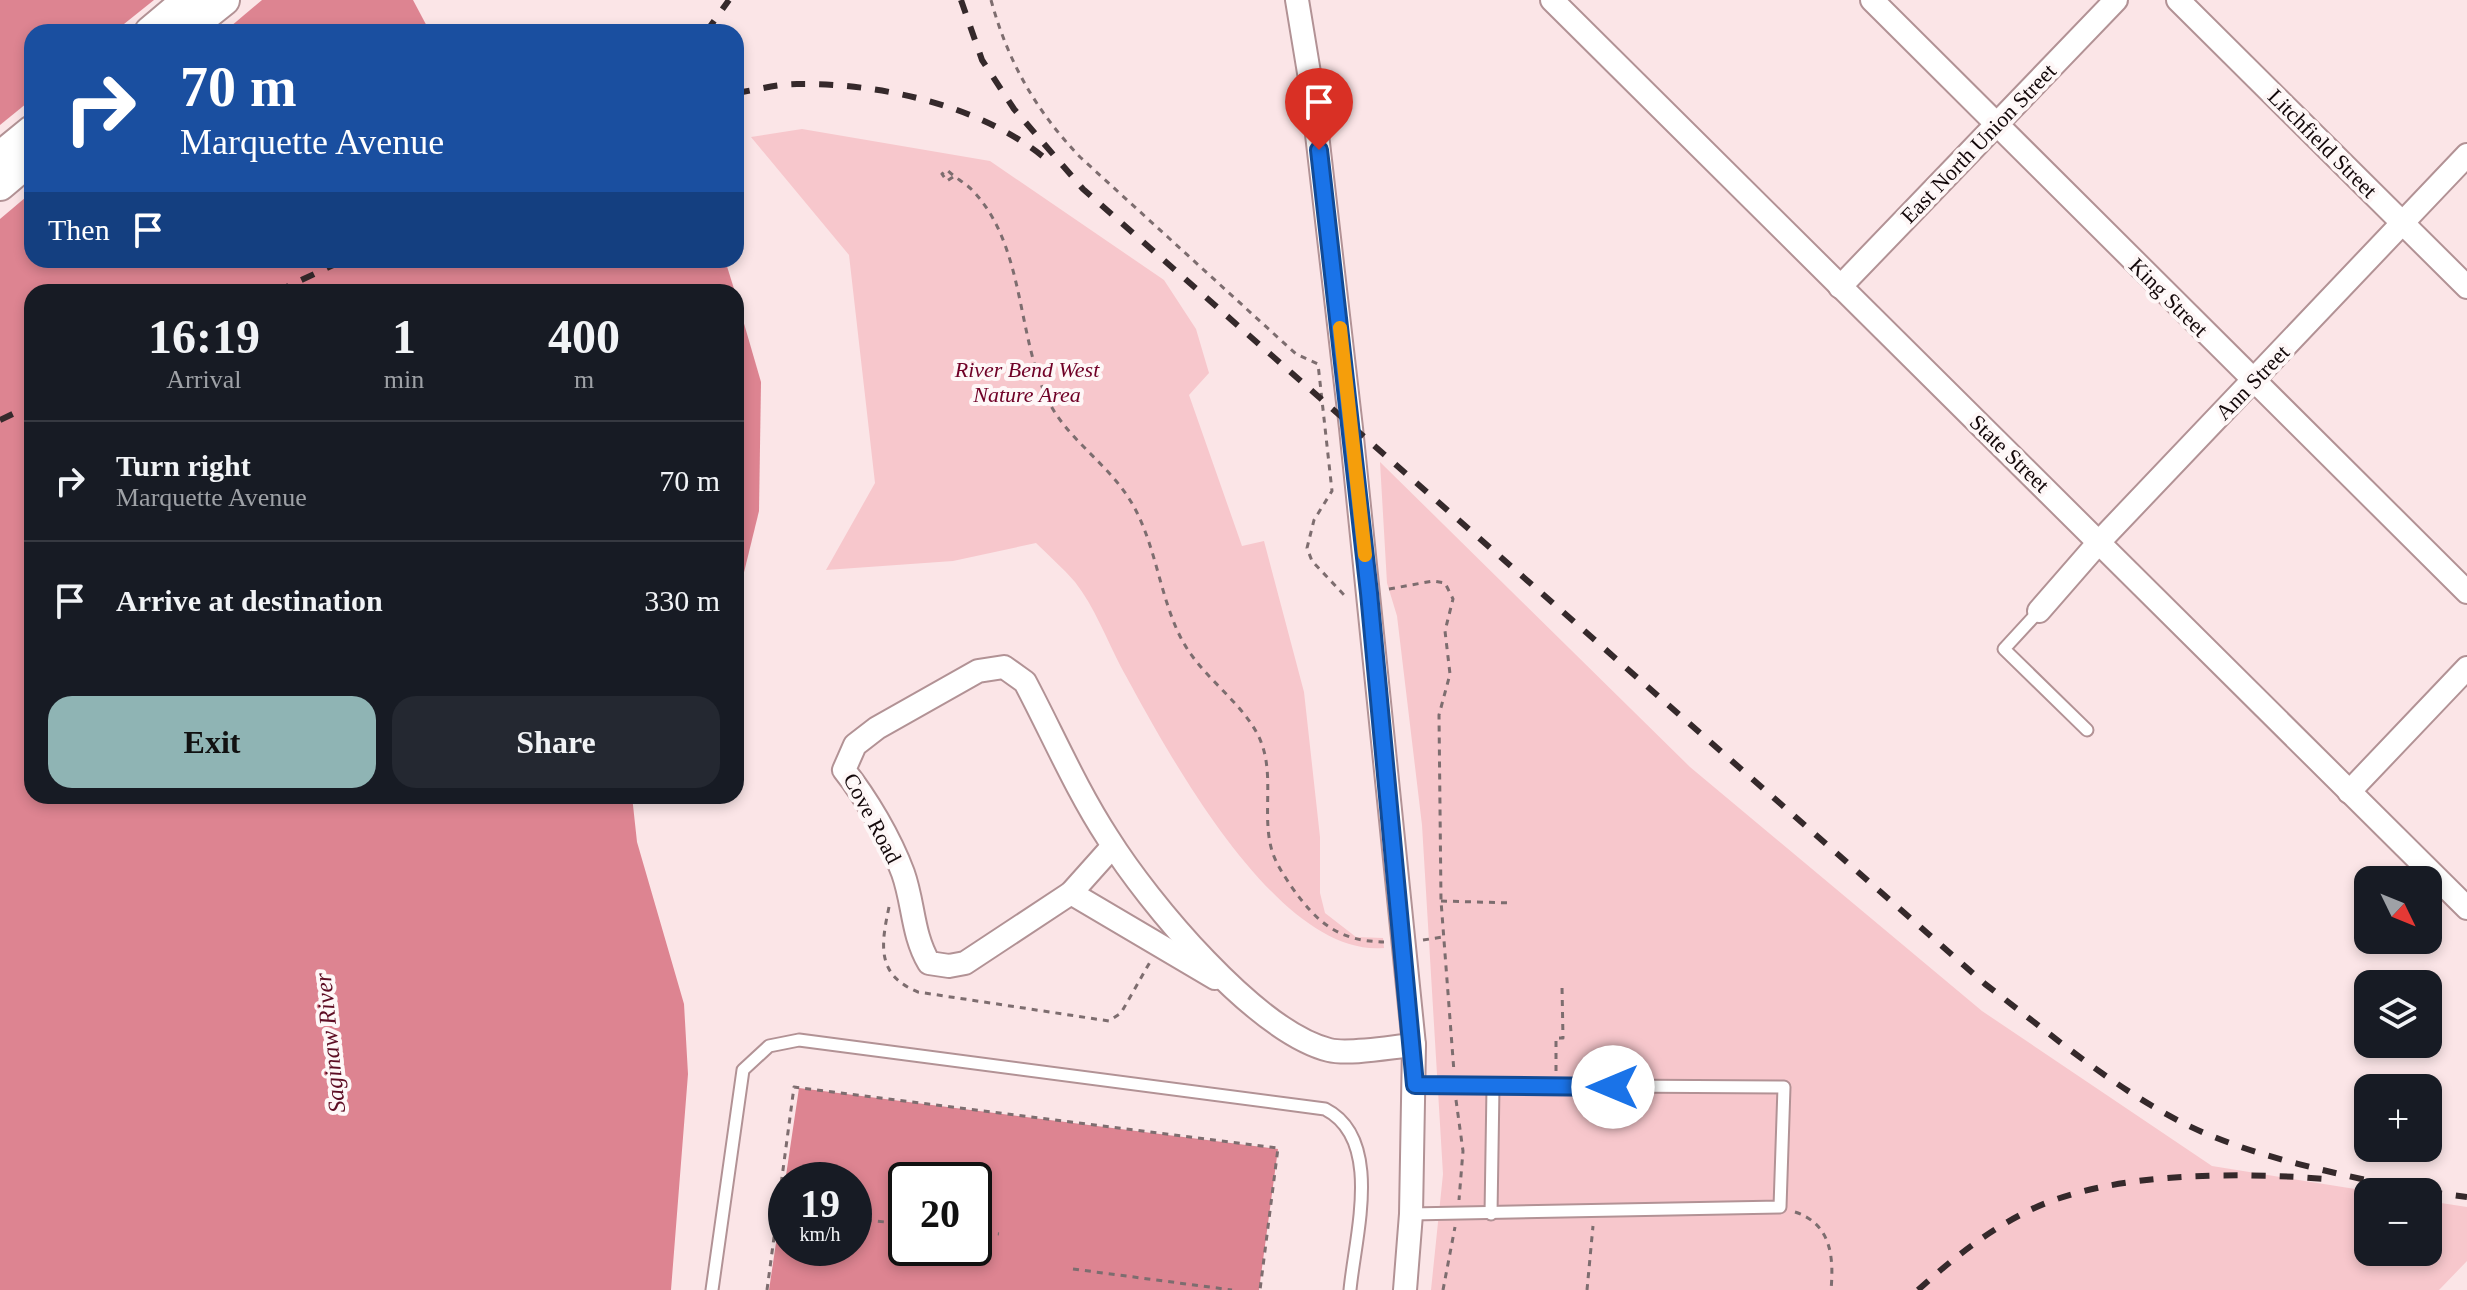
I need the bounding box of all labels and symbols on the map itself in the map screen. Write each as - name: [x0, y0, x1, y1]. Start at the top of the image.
- street label: East North Union Street: [1896, 58, 2061, 228]
- pin: [1285, 68, 1353, 150]
- street label: Litchfield Street: [2263, 84, 2382, 203]
- street label: King Street: [2124, 253, 2213, 342]
- street label: Ann Street: [2210, 340, 2294, 425]
- park label: River Bend West Nature Area: [954, 357, 1100, 407]
- street label: State Street: [1965, 409, 2055, 497]
- street label: Cove Road: [838, 769, 907, 868]
- north arrow: [2354, 866, 2442, 954]
- water label: Saginaw River: [310, 971, 350, 1114]
- position arrow: [1571, 1045, 1655, 1129]
- speed limit sign: 20: [888, 1162, 992, 1266]

